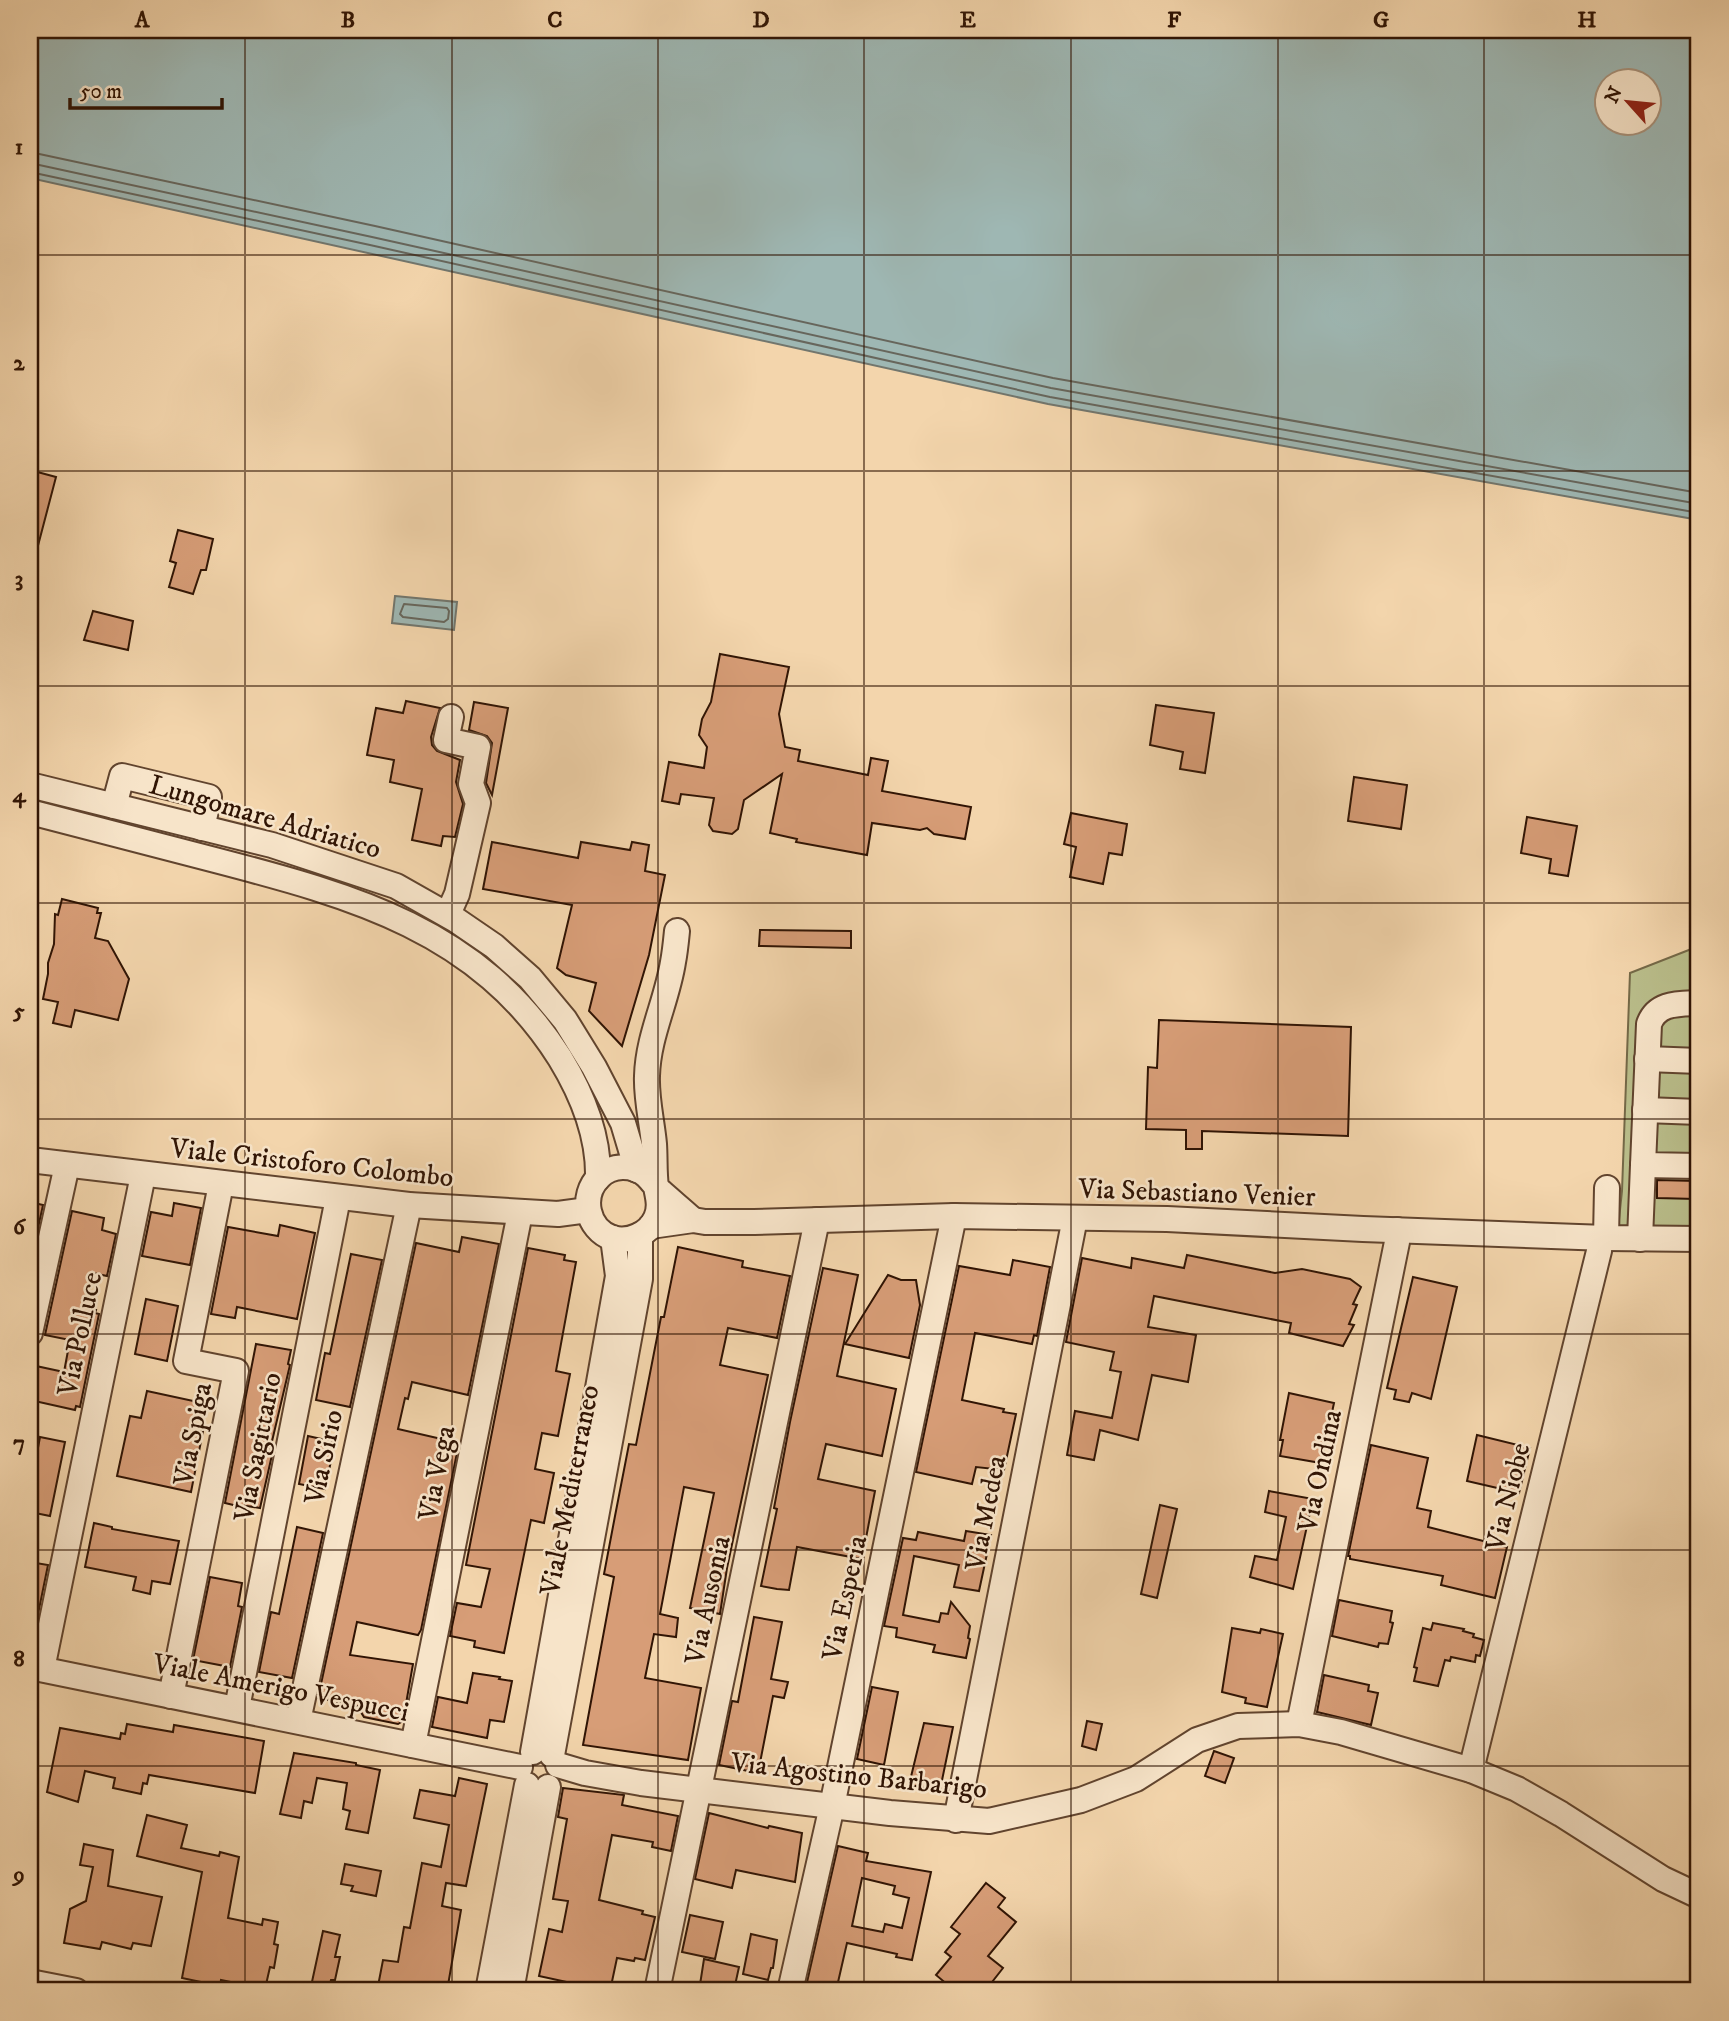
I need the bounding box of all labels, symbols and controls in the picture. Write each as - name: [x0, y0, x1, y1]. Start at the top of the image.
- text: A: [134, 6, 151, 35]
- text: B: [341, 6, 355, 35]
- text: C: [547, 6, 563, 35]
- text: D: [752, 6, 770, 35]
- text: E: [960, 6, 976, 35]
- text: F: [1167, 6, 1182, 35]
- text: G: [1373, 6, 1389, 35]
- text: H: [1577, 6, 1597, 35]
- scale bar: [70, 66, 222, 110]
- north arrow: [1592, 66, 1662, 136]
- text: 50 m: [80, 79, 122, 105]
- text: N: [1600, 82, 1628, 107]
- text: 1: [15, 133, 23, 162]
- text: 2: [13, 349, 25, 378]
- text: 3: [15, 565, 23, 594]
- street label: Lungomare Adriatico: [145, 767, 385, 867]
- text: 4: [12, 781, 27, 810]
- text: 5: [12, 997, 25, 1026]
- street label: Viale Cristoforo Colombo: [168, 1131, 455, 1195]
- street label: Via Sebastiano Venier: [1077, 1171, 1317, 1215]
- text: 6: [13, 1213, 27, 1242]
- street label: Via Polluce: [50, 1269, 110, 1400]
- street label: Via Sagittario: [226, 1370, 290, 1525]
- street label: Via Spiga: [166, 1379, 220, 1489]
- street label: Viale Mediterraneo: [532, 1382, 608, 1599]
- street label: Via Ondina: [1290, 1406, 1350, 1537]
- street label: Via Sirio: [297, 1407, 351, 1508]
- street label: Via Vega: [410, 1422, 463, 1524]
- text: 7: [13, 1429, 25, 1458]
- street label: Via Niobe: [1477, 1439, 1538, 1556]
- street label: Via Medea: [957, 1452, 1014, 1575]
- street label: Via Ausonia: [677, 1532, 739, 1669]
- street label: Via Esperia: [814, 1532, 875, 1665]
- text: 8: [13, 1645, 25, 1674]
- street label: Viale Amerigo Vespucci: [149, 1646, 412, 1730]
- street label: Via Agostino Barbarigo: [728, 1745, 989, 1807]
- text: 9: [11, 1861, 25, 1890]

